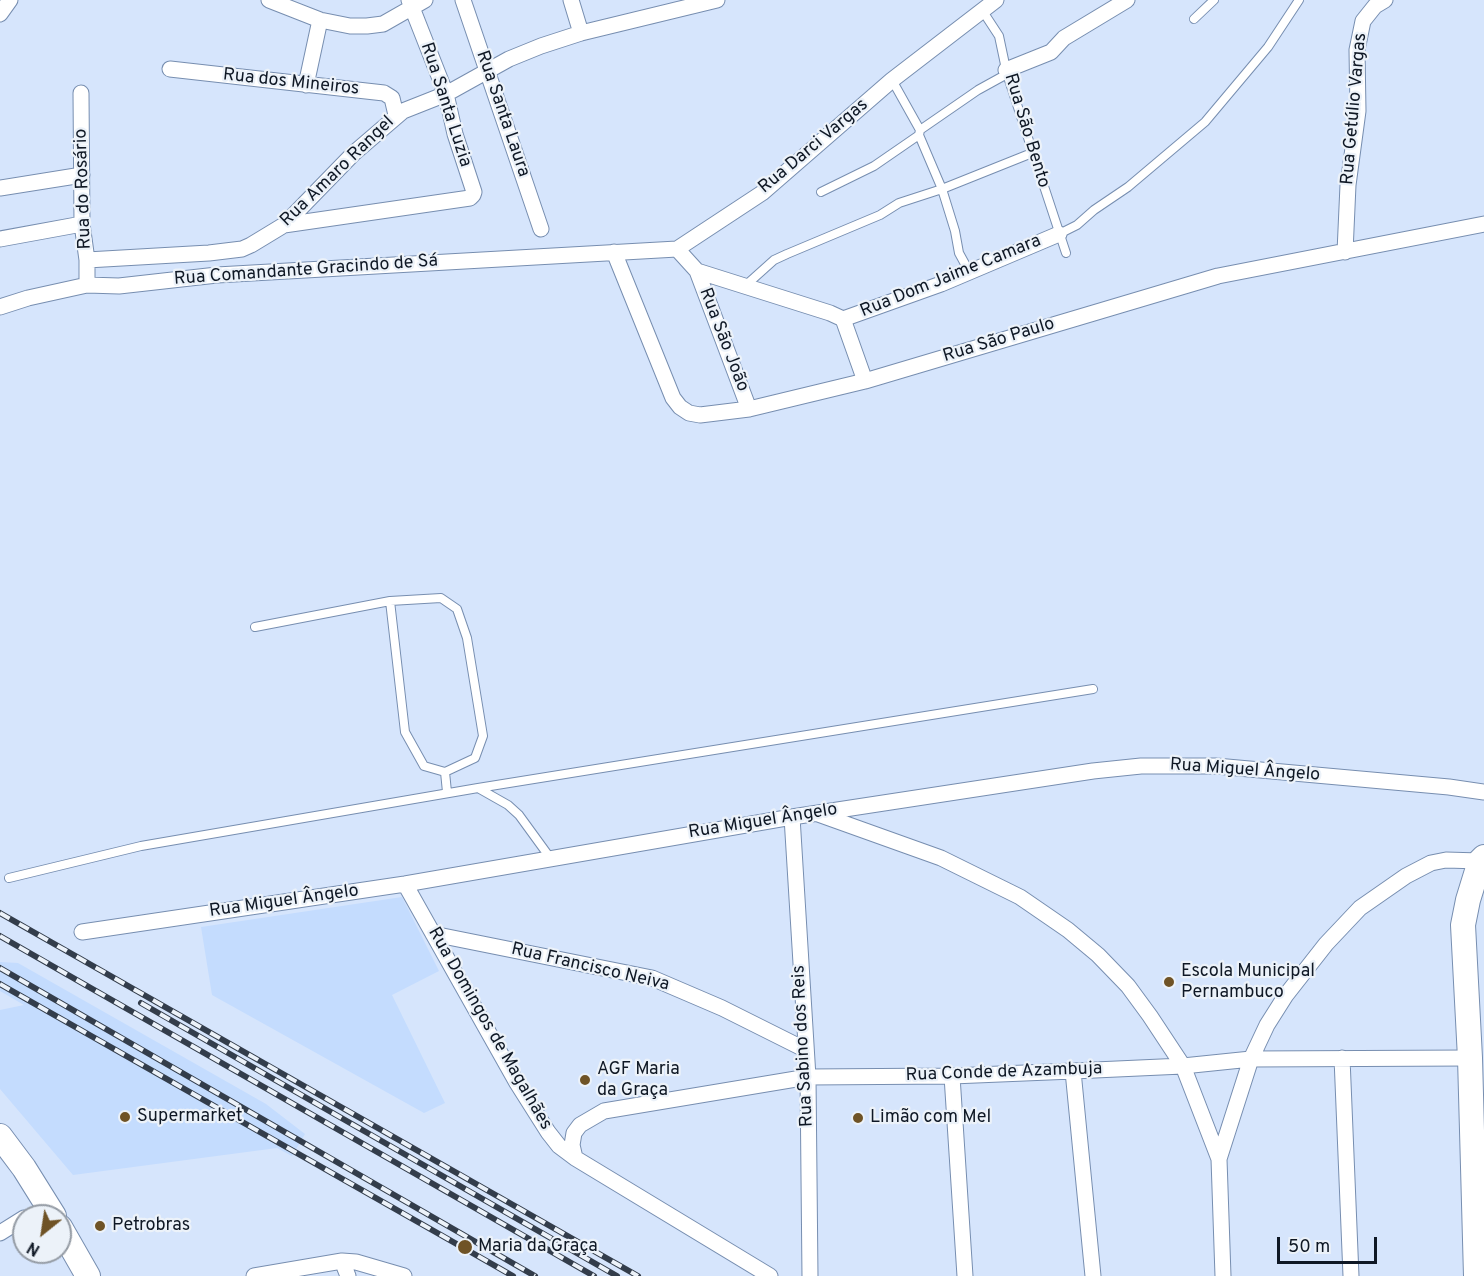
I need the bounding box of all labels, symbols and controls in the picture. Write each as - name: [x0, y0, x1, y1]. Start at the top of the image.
- street label: Rua Getúlio Vargas: [1338, 32, 1372, 186]
- street label: Rua Santa Luzia: [415, 40, 475, 170]
- street label: Rua Santa Laura: [470, 48, 534, 180]
- street label: Rua dos Mineiros: [222, 65, 360, 101]
- street label: Rua São Bento: [998, 71, 1054, 191]
- street label: Rua Darci Vargas: [755, 95, 873, 199]
- street label: Rua Amaro Rangel: [277, 112, 399, 232]
- street label: Rua do Rosário: [71, 128, 97, 250]
- street label: Rua Dom Jaime Camara: [857, 231, 1045, 323]
- street label: Rua Comandante Gracindo de Sá: [173, 251, 439, 291]
- street label: Rua São João: [693, 285, 753, 395]
- street label: Rua São Paulo: [941, 314, 1057, 368]
- street label: Rua Miguel Ângelo: [1169, 755, 1321, 787]
- street label: Rua Miguel Ângelo: [687, 800, 839, 844]
- street label: Rua Miguel Ângelo: [208, 881, 360, 923]
- street label: Rua Domingos de Magalhães: [422, 924, 556, 1134]
- street label: Rua Francisco Neiva: [509, 939, 671, 997]
- place label: Escola Municipal Pernambuco: [1181, 961, 1315, 1004]
- street label: Rua Sabino dos Reis: [789, 964, 819, 1128]
- marker: Escola Municipal Pernambuco: [1162, 975, 1176, 989]
- place label: AGF Maria da Graça: [597, 1059, 680, 1102]
- street label: Rua Conde de Azambuja: [905, 1059, 1103, 1087]
- marker: AGF Maria da Graça: [578, 1073, 592, 1087]
- place label: Supermarket: [137, 1106, 243, 1128]
- place label: Limão com Mel: [870, 1107, 991, 1129]
- marker: Supermarket: [118, 1110, 132, 1124]
- marker: Limão com Mel: [851, 1111, 865, 1125]
- north arrow: [12, 1204, 72, 1264]
- place label: Petrobras: [112, 1215, 190, 1237]
- marker: Petrobras: [93, 1219, 107, 1233]
- scale bar: [1280, 1225, 1380, 1263]
- text: N: [24, 1236, 44, 1259]
- place label: Maria da Graça: [478, 1236, 598, 1258]
- text: 50 m: [1288, 1236, 1330, 1259]
- marker: Maria da Graça: [456, 1238, 474, 1256]

